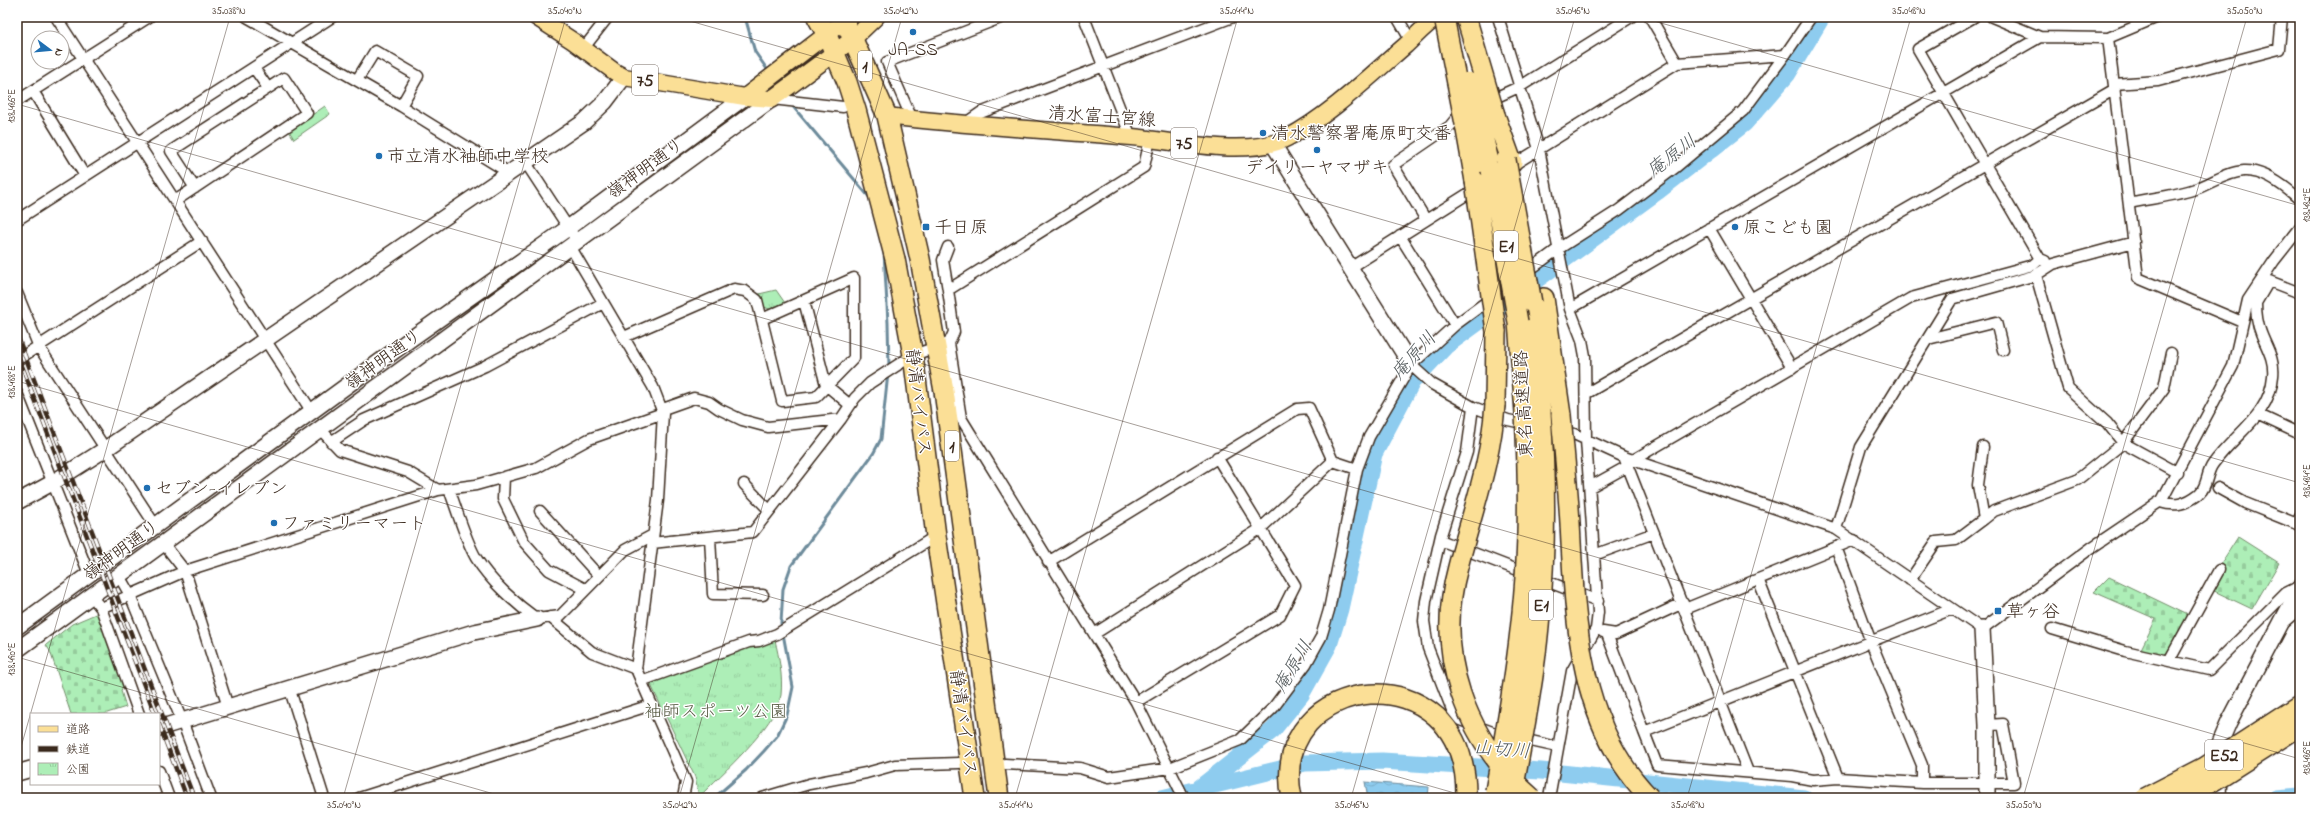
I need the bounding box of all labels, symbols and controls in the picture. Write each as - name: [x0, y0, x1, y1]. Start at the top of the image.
- text: 35.038°N: [212, 4, 246, 19]
- text: 35.040°N: [548, 4, 582, 19]
- text: 35.042°N: [884, 4, 919, 19]
- text: 35.044°N: [1220, 4, 1254, 19]
- text: 35.046°N: [1556, 4, 1590, 19]
- text: 35.048°N: [1892, 4, 1926, 19]
- text: 35.050°N: [2227, 4, 2263, 19]
- marker: JA-SS: [908, 27, 918, 37]
- north arrow: [30, 30, 70, 70]
- place label: JA-SS: [888, 38, 938, 64]
- text: N: [50, 47, 67, 58]
- road number: 1: [858, 51, 872, 81]
- road number: 75: [632, 65, 658, 95]
- text: 138.486°E: [5, 89, 20, 123]
- street label: 清水富士宮線: [1047, 101, 1157, 135]
- place label: 清水警察署庵原町交番: [1271, 122, 1451, 148]
- road number: 75: [1171, 128, 1197, 158]
- marker: 清水警察署庵原町交番: [1258, 128, 1268, 138]
- water label: 庵原川: [1642, 129, 1703, 185]
- street label: 嶺神明通り: [602, 133, 690, 207]
- place label: 市立清水袖師中学校: [387, 145, 549, 171]
- marker: デイリーヤマザキ: [1312, 145, 1322, 155]
- marker: 市立清水袖師中学校: [374, 151, 384, 161]
- place label: デイリーヤマザキ: [1245, 156, 1389, 182]
- text: 138.482°E: [2300, 188, 2315, 222]
- place label: 千日原: [934, 216, 988, 242]
- place label: 原こども園: [1743, 216, 1833, 242]
- marker: 千日原: [921, 222, 931, 232]
- marker: 原こども園: [1730, 222, 1740, 232]
- road number: E1: [1494, 231, 1518, 261]
- street label: 嶺神明通り: [340, 324, 428, 398]
- water label: 庵原川: [1386, 326, 1444, 387]
- street label: 静清バイパス: [898, 347, 936, 457]
- street label: 東名高速道路: [1509, 349, 1541, 459]
- text: 138.488°E: [5, 365, 20, 399]
- road number: 1: [945, 431, 959, 461]
- text: 138.484°E: [2300, 464, 2315, 498]
- place label: セブン-イレブン: [155, 477, 288, 503]
- marker: セブン-イレブン: [142, 483, 152, 493]
- place label: ファミリーマート: [282, 512, 426, 538]
- street label: 嶺神明通り: [78, 515, 166, 589]
- marker: ファミリーマート: [269, 518, 279, 528]
- road number: E1: [1529, 590, 1553, 620]
- place label: 草ヶ谷: [2006, 600, 2060, 626]
- marker: 草ヶ谷: [1993, 606, 2003, 616]
- water label: 庵原川: [1268, 636, 1320, 699]
- text: 138.490°E: [5, 642, 20, 676]
- street label: 静清バイパス: [942, 668, 982, 778]
- park label: 袖師スポーツ公園: [644, 700, 788, 726]
- legend: [30, 713, 160, 785]
- text: 道路: [66, 721, 90, 739]
- water label: 山切川: [1472, 735, 1531, 766]
- road number: E52: [2205, 740, 2243, 770]
- text: 鉄道: [66, 741, 90, 759]
- text: 138.486°E: [2300, 741, 2315, 775]
- text: 公園: [66, 761, 90, 779]
- text: 35.040°N: [327, 798, 361, 813]
- text: 35.042°N: [663, 798, 698, 813]
- text: 35.044°N: [999, 798, 1033, 813]
- text: 35.046°N: [1335, 798, 1369, 813]
- text: 35.048°N: [1671, 798, 1705, 813]
- text: 35.050°N: [2006, 798, 2042, 813]

